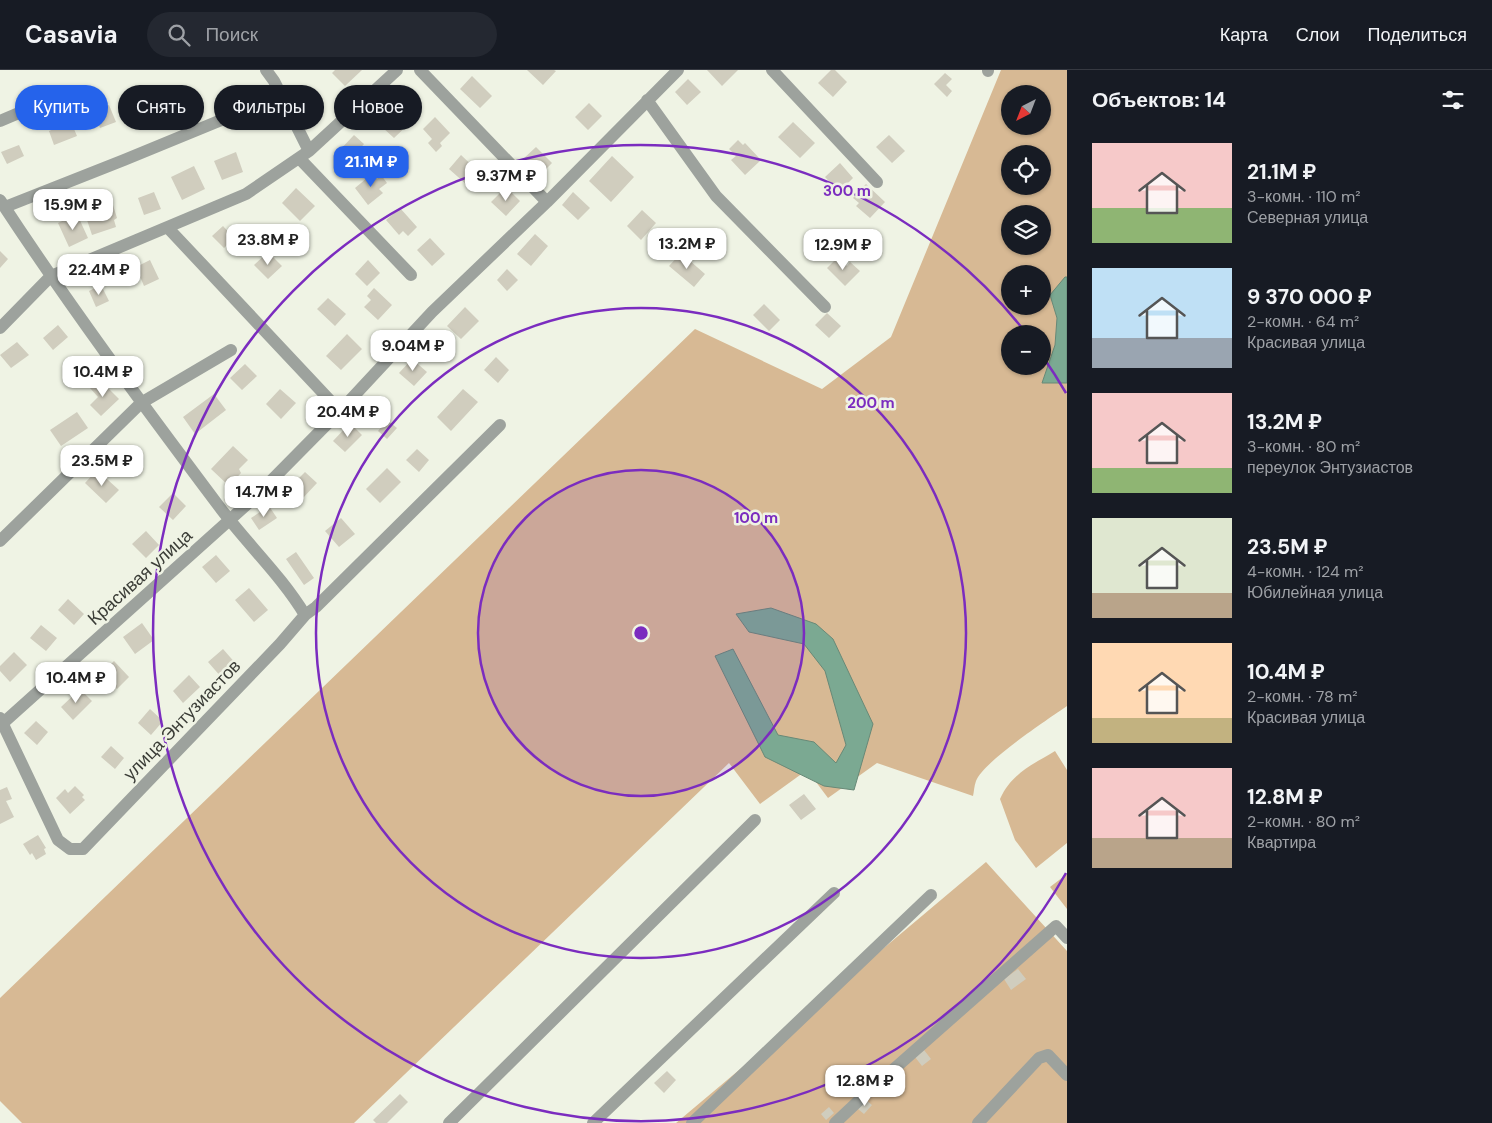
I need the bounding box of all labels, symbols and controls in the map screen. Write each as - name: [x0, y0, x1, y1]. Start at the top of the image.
- search box: [147, 12, 497, 57]
- text: Casavia: [25, 19, 117, 50]
- icon: search: [165, 21, 193, 49]
- text: Поиск: [205, 22, 258, 47]
- text: Карта: [1220, 23, 1268, 47]
- text: Слои: [1296, 23, 1340, 47]
- text: Поделиться: [1368, 23, 1467, 47]
- chip: Купить: [15, 85, 108, 130]
- chip: Снять: [118, 85, 204, 130]
- chip: Фильтры: [214, 85, 324, 130]
- chip: Новое: [334, 85, 422, 130]
- north arrow: [1001, 85, 1051, 135]
- map controls: [1001, 85, 1051, 375]
- text: Объектов: 14: [1092, 86, 1226, 114]
- icon: filters: [1439, 86, 1467, 114]
- button: locate: [1001, 145, 1051, 195]
- pin: 21.1M ₽: [325, 146, 417, 188]
- text: 21.1M ₽: [345, 151, 397, 172]
- text: 21.1M ₽: [1247, 158, 1316, 186]
- pin: 9.37M ₽: [460, 160, 552, 202]
- icon: home: [1132, 163, 1192, 223]
- text: 9.37M ₽: [476, 165, 536, 186]
- text: 300 m: [823, 181, 871, 201]
- text: 3-комн. · 110 m²: [1247, 186, 1361, 207]
- pin: 15.9M ₽: [27, 189, 119, 231]
- text: 15.9M ₽: [44, 194, 102, 215]
- button: layers: [1001, 205, 1051, 255]
- text: Северная улица: [1247, 207, 1368, 228]
- pin: 23.8M ₽: [222, 224, 314, 266]
- pin: 13.2M ₽: [641, 228, 733, 270]
- pin: 12.9M ₽: [797, 228, 889, 271]
- text: 23.8M ₽: [237, 229, 299, 250]
- text: 13.2M ₽: [658, 233, 716, 254]
- text: 12.9M ₽: [814, 234, 872, 255]
- pin: 22.4M ₽: [53, 254, 145, 296]
- text: 22.4M ₽: [68, 259, 130, 280]
- button: +: [1001, 265, 1051, 315]
- text: 9 370 000 ₽: [1247, 283, 1372, 311]
- icon: home: [1132, 288, 1192, 348]
- text: 2-комн. · 64 m²: [1247, 311, 1359, 332]
- button: −: [1001, 325, 1051, 375]
- pin: 9.04M ₽: [367, 330, 459, 372]
- text: Красивая улица: [1247, 332, 1365, 353]
- text: 9.04M ₽: [381, 335, 445, 356]
- pin: 10.4M ₽: [57, 356, 149, 398]
- text: 10.4M ₽: [73, 361, 133, 382]
- text: 200 m: [847, 393, 895, 413]
- pin: 20.4M ₽: [302, 396, 394, 438]
- text: 20.4M ₽: [317, 401, 379, 422]
- text: 13.2M ₽: [1247, 408, 1322, 436]
- icon: home: [1132, 413, 1192, 473]
- text: 3-комн. · 80 m²: [1247, 436, 1360, 457]
- pin: 23.5M ₽: [56, 444, 148, 487]
- text: 23.5M ₽: [71, 450, 133, 471]
- text: переулок Энтузиастов: [1247, 457, 1413, 478]
- pin: 14.7M ₽: [218, 476, 310, 518]
- text: 14.7M ₽: [236, 481, 292, 502]
- text: 100 m: [734, 508, 778, 528]
- street label: Красивая улица: [83, 523, 198, 630]
- text: 23.5M ₽: [1247, 533, 1327, 561]
- icon: home: [1132, 538, 1192, 598]
- text: 4-комн. · 124 m²: [1247, 561, 1364, 582]
- text: Юбилейная улица: [1247, 582, 1383, 603]
- centre of rings: [632, 624, 650, 642]
- street label: улица Энтузиастов: [118, 654, 246, 786]
- text: 10.4M ₽: [1247, 658, 1325, 686]
- pin: 10.4M ₽: [30, 662, 122, 704]
- icon: home: [1132, 663, 1192, 723]
- text: 10.4M ₽: [46, 667, 106, 688]
- text: 2-комн. · 78 m²: [1247, 686, 1357, 707]
- text: Красивая улица: [1247, 707, 1365, 728]
- text: 12.8M ₽: [1247, 783, 1323, 811]
- icon: home: [1132, 788, 1192, 848]
- text: 2-комн. · 80 m²: [1247, 811, 1360, 832]
- text: Квартира: [1247, 832, 1316, 853]
- pin: 12.8M ₽: [819, 1064, 911, 1107]
- text: 12.8M ₽: [836, 1070, 894, 1091]

